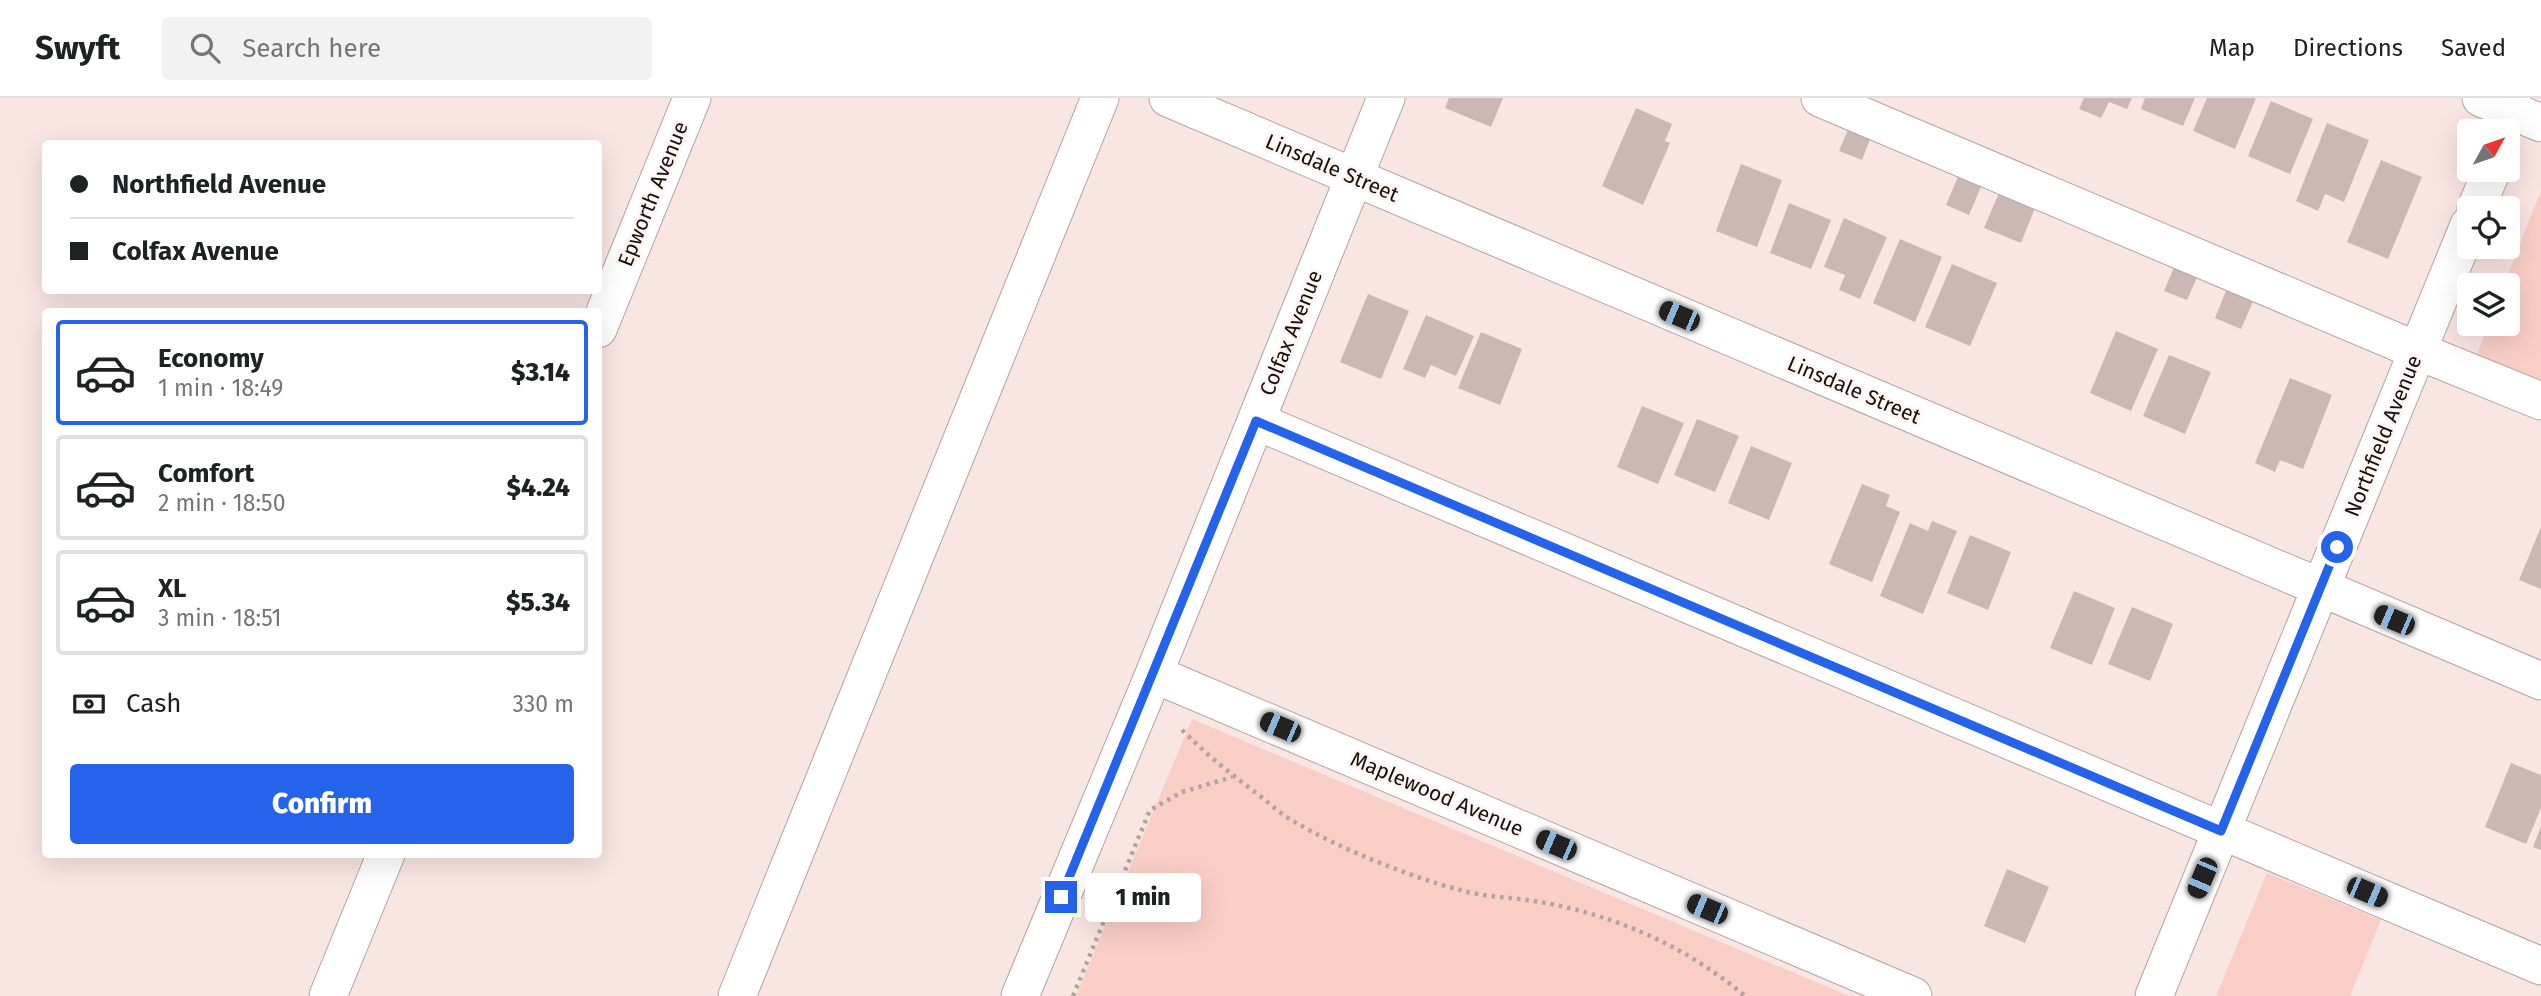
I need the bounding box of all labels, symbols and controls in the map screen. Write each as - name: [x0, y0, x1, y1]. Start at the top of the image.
- search box: [162, 17, 652, 80]
- text: Swyft: [35, 28, 120, 68]
- icon: search: [186, 29, 224, 67]
- text: Search here: [242, 33, 381, 64]
- text: Map: [2209, 34, 2255, 62]
- text: Directions: [2293, 34, 2403, 62]
- text: Saved: [2441, 34, 2506, 62]
- street label: Epworth Avenue: [612, 118, 694, 270]
- north arrow: [2457, 119, 2520, 182]
- map controls: [2457, 119, 2520, 336]
- street label: Linsdale Street: [1261, 128, 1403, 208]
- text: Northfield Avenue: [112, 169, 326, 200]
- button: locate: [2457, 196, 2520, 259]
- text: Colfax Avenue: [112, 236, 279, 267]
- street label: Colfax Avenue: [1254, 266, 1328, 400]
- button: layers: [2457, 273, 2520, 336]
- car: [1656, 298, 1703, 334]
- icon: car: [74, 341, 137, 404]
- text: Economy: [158, 343, 264, 374]
- street label: Linsdale Street: [1783, 350, 1925, 430]
- street label: Northfield Avenue: [2339, 351, 2427, 521]
- text: $3.14: [511, 357, 570, 388]
- text: 1 min · 18:49: [158, 374, 283, 402]
- icon: car: [74, 456, 137, 519]
- text: Comfort: [158, 458, 254, 489]
- text: $4.24: [507, 472, 570, 503]
- text: 2 min · 18:50: [158, 489, 285, 517]
- route start: [2321, 531, 2353, 563]
- icon: car: [74, 571, 137, 634]
- text: XL: [158, 573, 186, 604]
- text: $5.34: [506, 587, 570, 618]
- car: [2371, 602, 2418, 638]
- text: 3 min · 18:51: [158, 604, 282, 632]
- icon: cash: [70, 685, 108, 723]
- text: Cash: [126, 688, 182, 719]
- text: 330 m: [512, 690, 574, 718]
- car: [1257, 709, 1304, 745]
- street label: Maplewood Avenue: [1347, 746, 1527, 842]
- button: Confirm: [70, 764, 574, 844]
- car: [1533, 827, 1580, 863]
- car: [2185, 855, 2220, 901]
- callout: 1 min: [1086, 872, 1201, 922]
- car: [2344, 874, 2391, 910]
- route end: [1045, 881, 1077, 913]
- text: 1 min: [1115, 883, 1171, 911]
- car: [1684, 891, 1731, 927]

